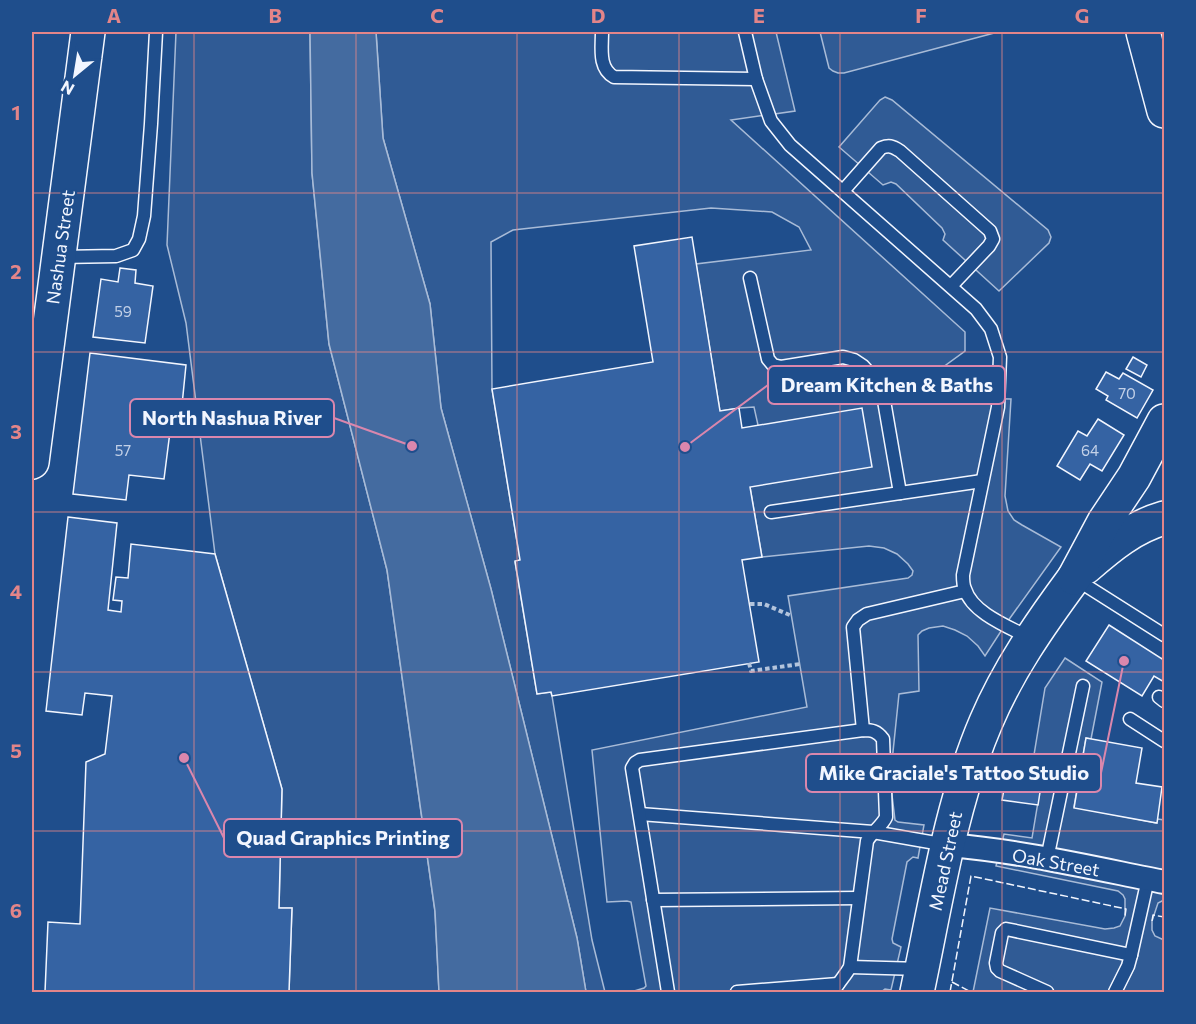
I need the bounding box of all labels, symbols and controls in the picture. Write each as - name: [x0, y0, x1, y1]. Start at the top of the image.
- text: A: [107, 3, 121, 27]
- text: B: [268, 3, 282, 27]
- text: C: [430, 3, 444, 27]
- text: D: [591, 3, 605, 27]
- text: E: [753, 3, 765, 27]
- text: F: [915, 3, 927, 27]
- text: G: [1075, 3, 1089, 27]
- north arrow: [45, 45, 105, 105]
- text: N: [57, 77, 77, 100]
- text: 1: [11, 100, 21, 124]
- street label: Nashua Street: [41, 188, 79, 306]
- text: 2: [10, 259, 22, 283]
- house number: 59: [114, 302, 132, 320]
- callout: Dream Kitchen & Baths: [768, 366, 1005, 404]
- text: Dream Kitchen & Baths: [781, 372, 993, 396]
- house number: 70: [1118, 384, 1136, 402]
- callout: North Nashua River: [130, 399, 334, 437]
- text: North Nashua River: [142, 405, 322, 429]
- text: 3: [10, 419, 22, 443]
- house number: 57: [115, 441, 131, 459]
- house number: 64: [1081, 441, 1099, 459]
- text: 4: [10, 579, 22, 603]
- text: 5: [10, 738, 22, 762]
- callout: Mike Graciale's Tattoo Studio: [806, 754, 1101, 792]
- text: Mike Graciale's Tattoo Studio: [819, 760, 1089, 784]
- street label: Mead Street: [924, 809, 966, 913]
- callout: Quad Graphics Printing: [224, 819, 462, 857]
- text: Quad Graphics Printing: [236, 825, 450, 849]
- street label: Oak Street: [1011, 844, 1101, 880]
- text: 6: [10, 898, 22, 922]

